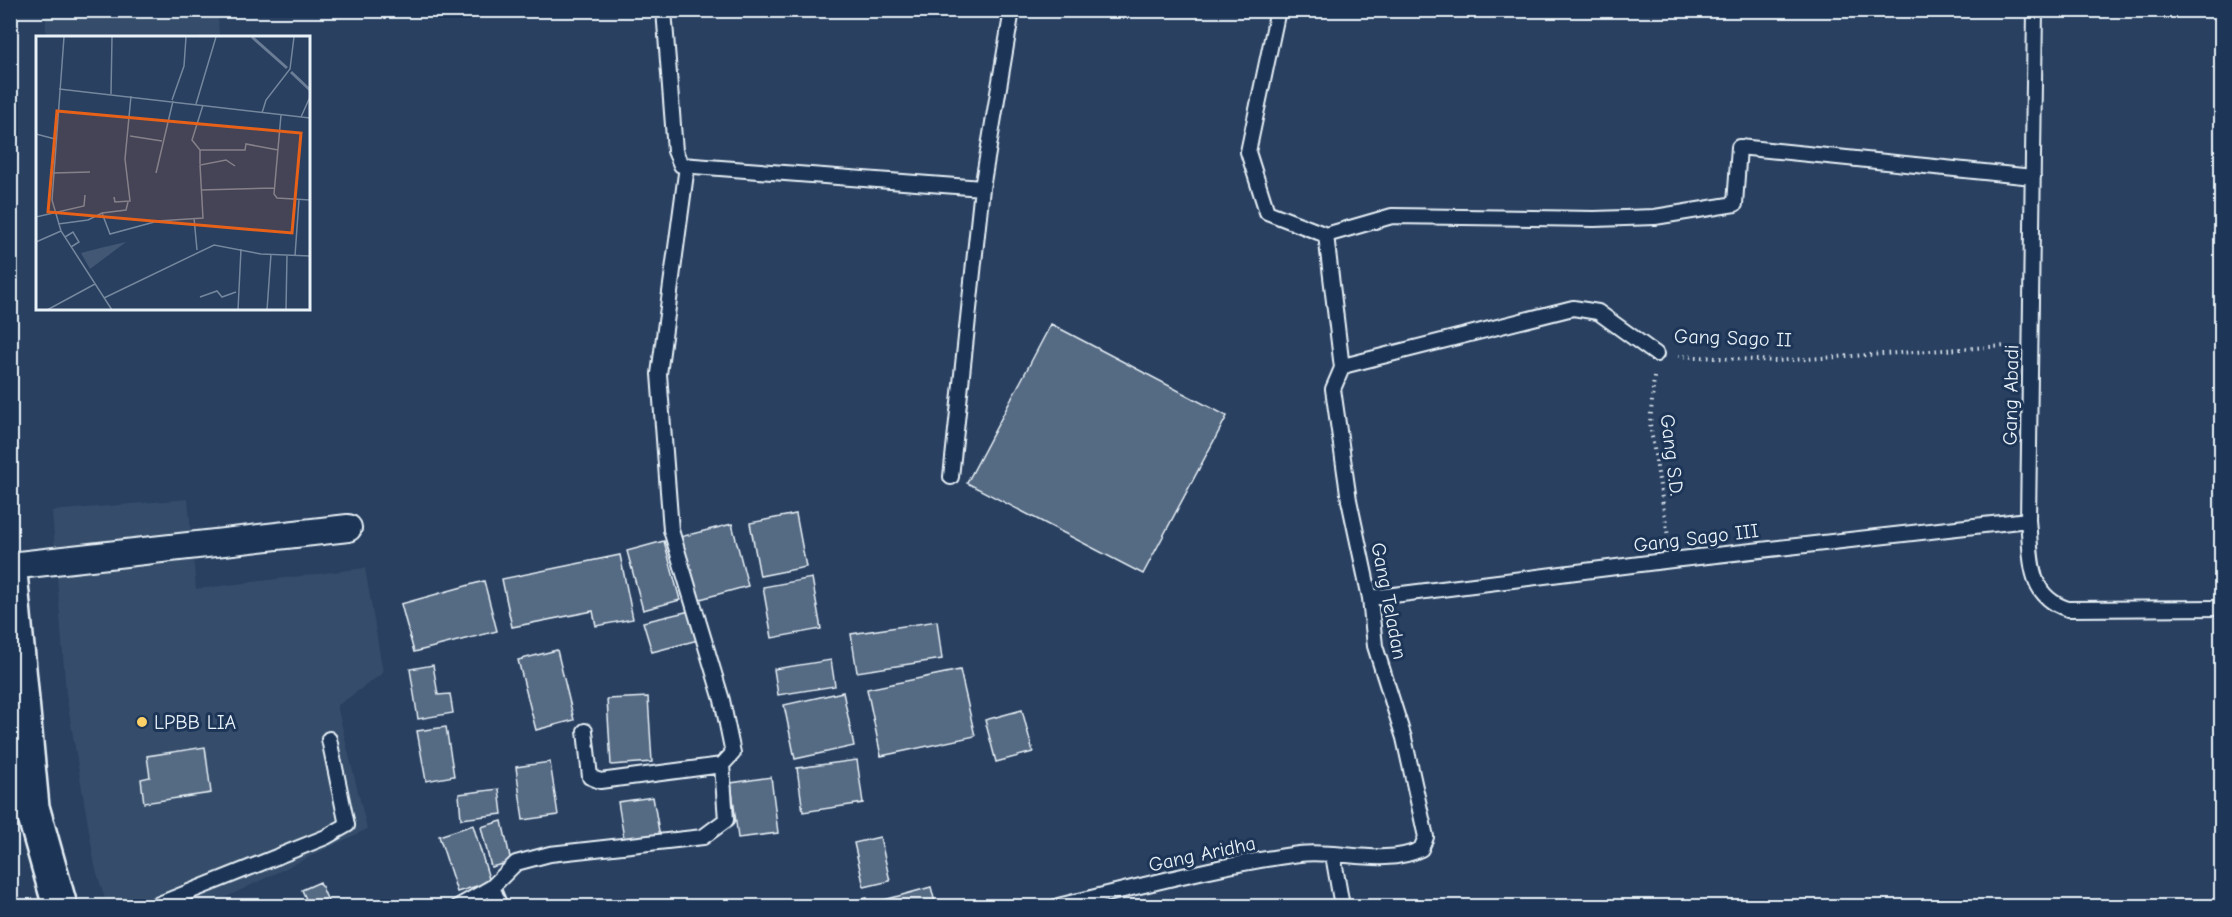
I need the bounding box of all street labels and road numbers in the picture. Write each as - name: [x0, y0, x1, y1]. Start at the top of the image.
- street label: Gang Sago II: [1674, 324, 1792, 352]
- street label: Gang Abadi: [1999, 344, 2023, 446]
- street label: Gang S.D.: [1656, 413, 1688, 497]
- street label: Gang Sago III: [1632, 519, 1760, 557]
- street label: Gang Teladan: [1366, 541, 1412, 661]
- street label: Gang Aridha: [1146, 831, 1258, 877]

